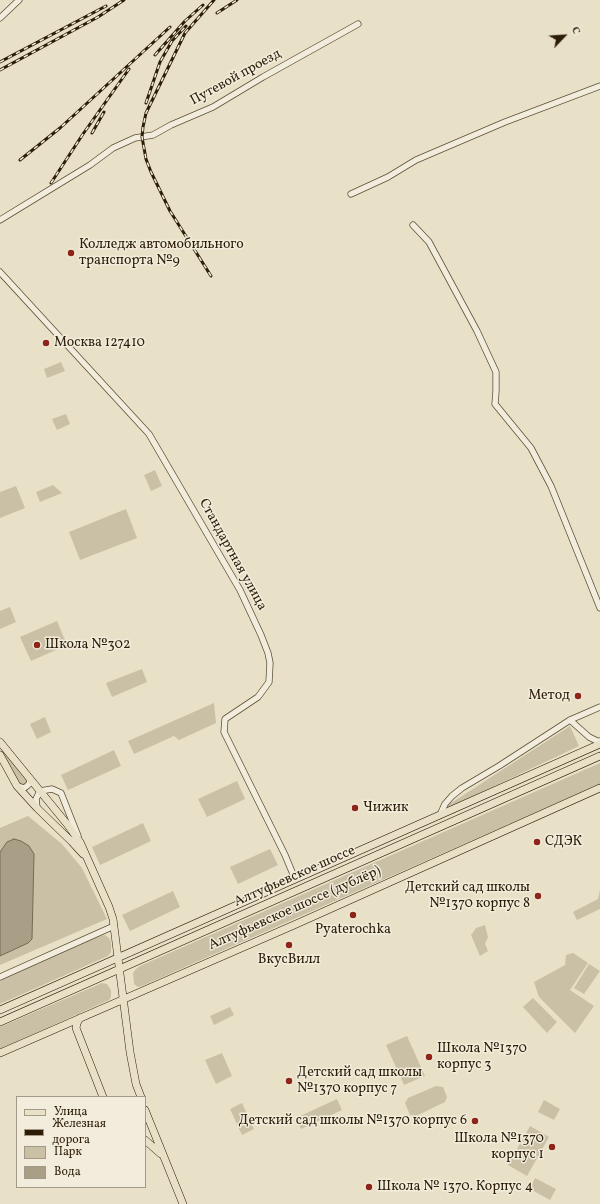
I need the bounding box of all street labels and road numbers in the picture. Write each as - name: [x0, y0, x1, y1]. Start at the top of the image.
- street label: Путевой проезд: [188, 46, 284, 110]
- street label: Стандартная улица: [194, 496, 270, 614]
- street label: Алтуфьевское шоссе: [232, 843, 358, 911]
- street label: Алтуфьевское шоссе (дублёр): [206, 863, 384, 955]

